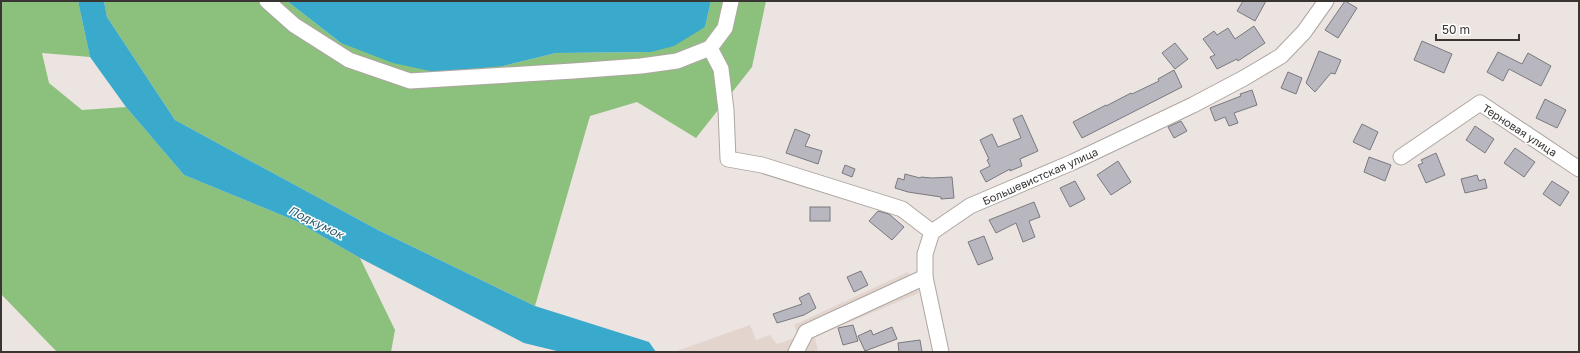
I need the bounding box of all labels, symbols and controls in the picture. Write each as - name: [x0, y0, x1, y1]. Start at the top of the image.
- scale bar: [1436, 16, 1519, 42]
- text: 50 m: [1442, 22, 1470, 37]
- street label: Терновая улица: [1480, 101, 1560, 159]
- street label: Большевистская улица: [980, 145, 1100, 207]
- water label: Подкумок: [286, 202, 348, 243]

